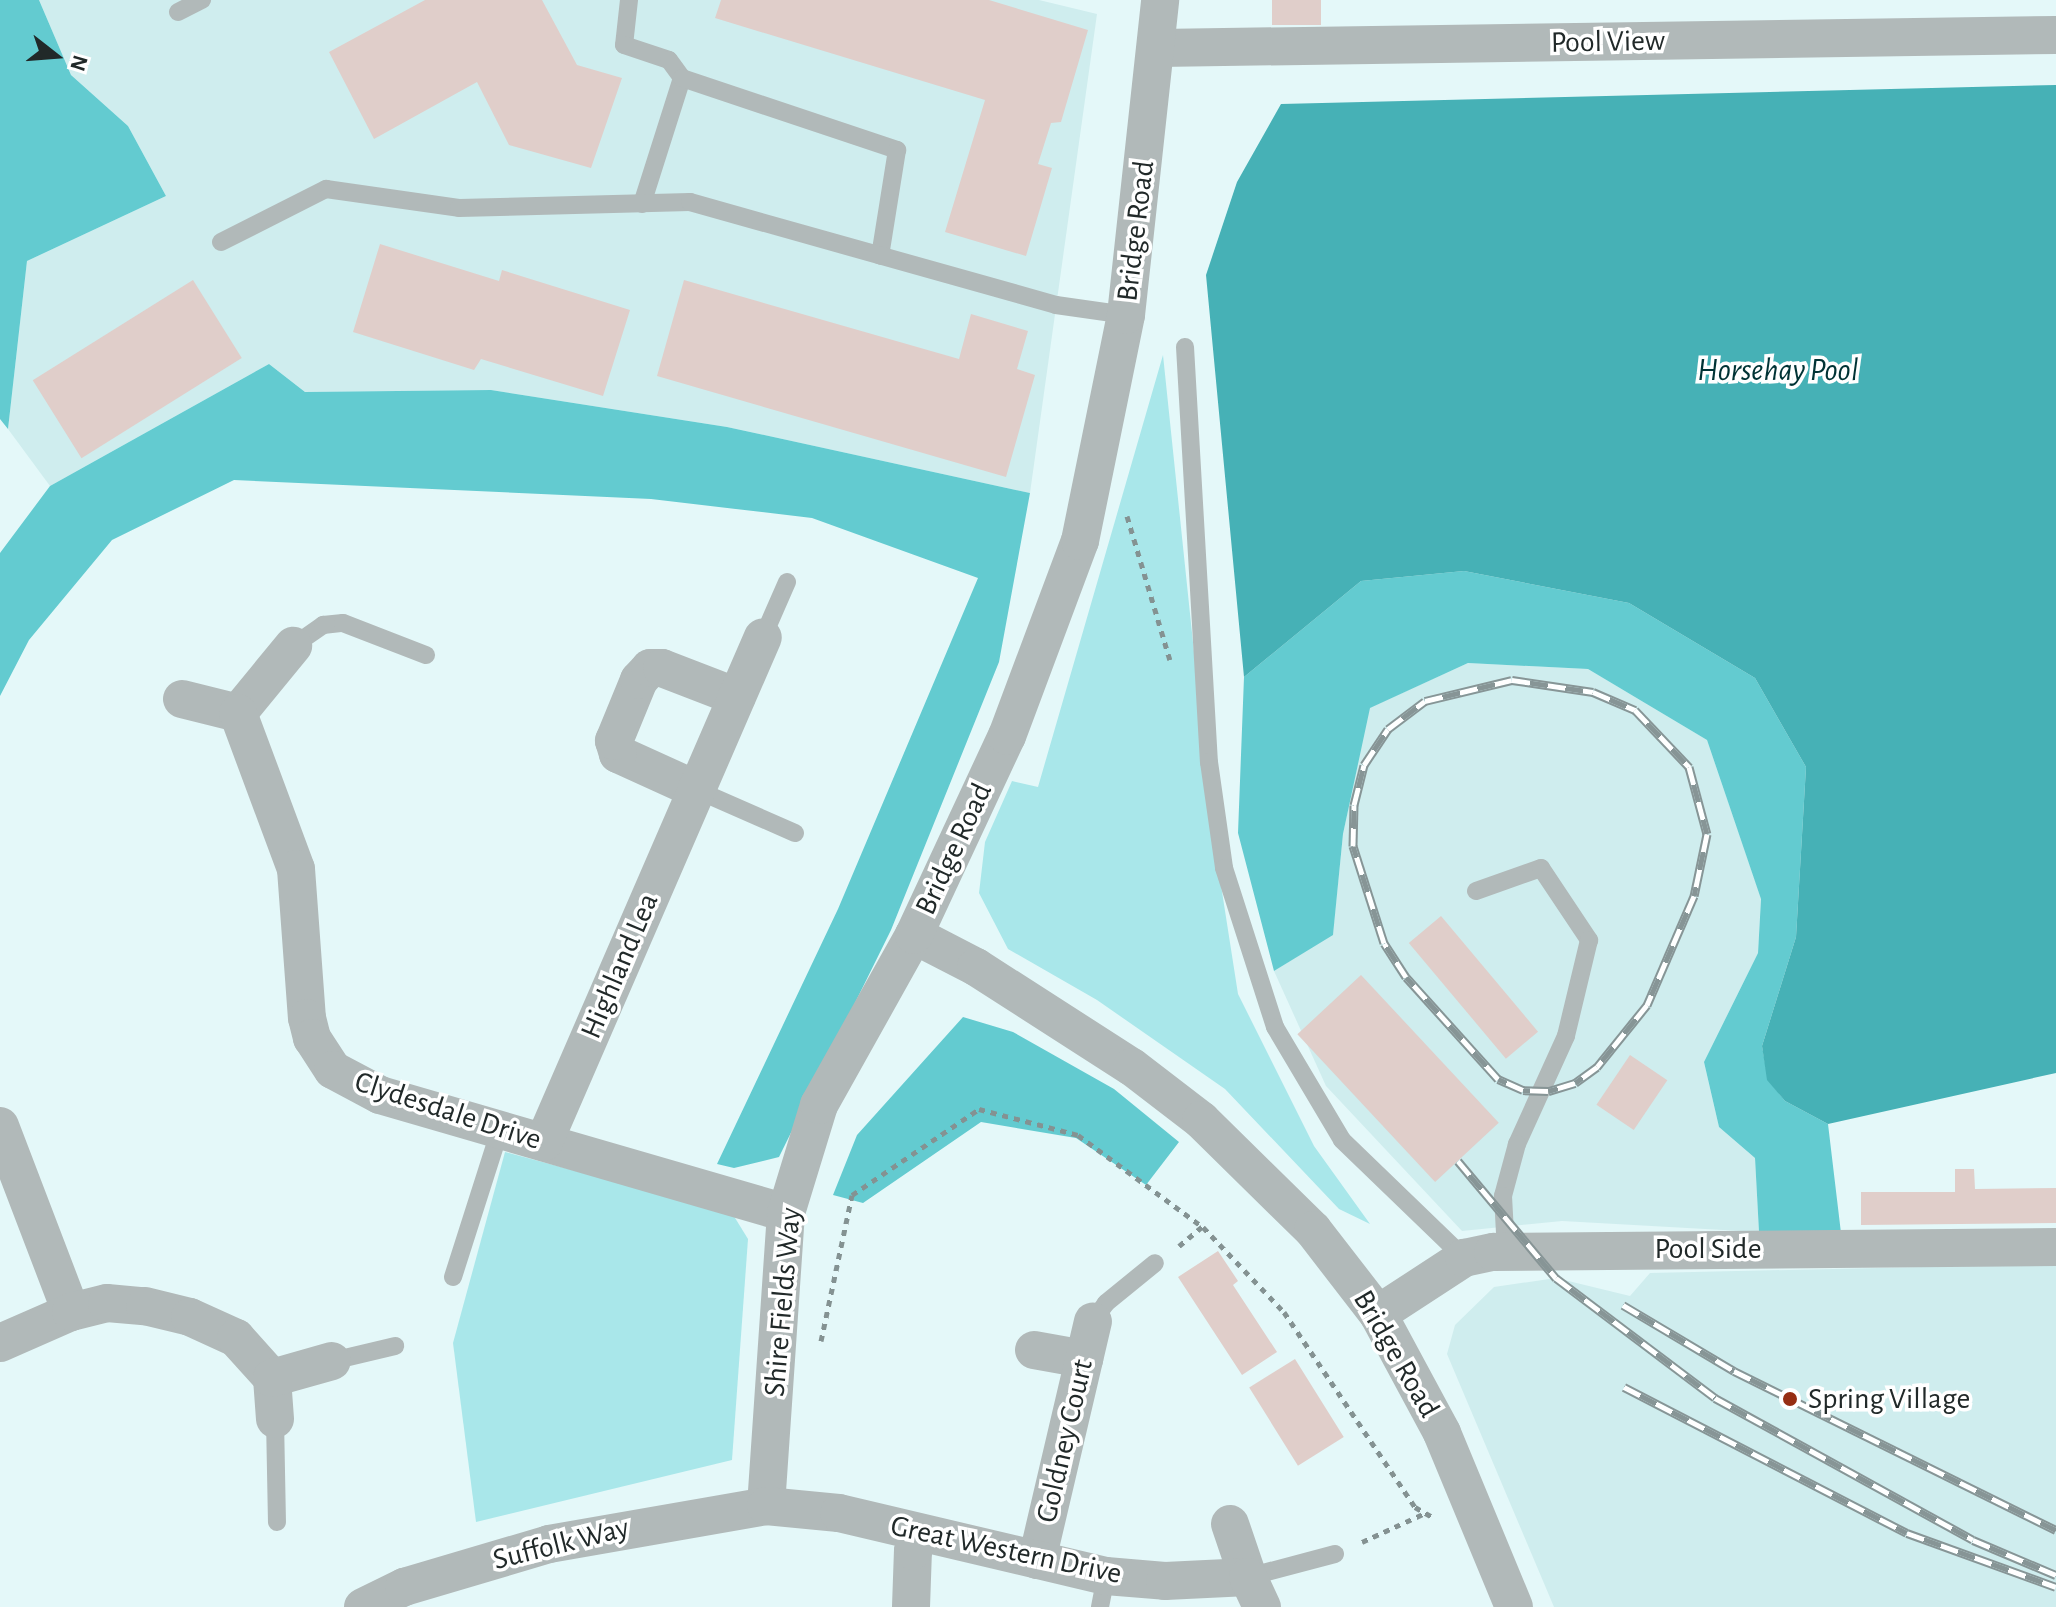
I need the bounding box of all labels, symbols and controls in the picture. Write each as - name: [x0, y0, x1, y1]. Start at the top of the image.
- north arrow: [16, 16, 96, 96]
- street label: Pool View: [1550, 23, 1666, 61]
- text: N: [66, 52, 92, 74]
- street label: Bridge Road: [1110, 159, 1162, 303]
- water label: Horsehay Pool: [1697, 351, 1859, 389]
- street label: Bridge Road: [908, 777, 1000, 921]
- street label: Highland Lea: [573, 888, 667, 1044]
- street label: Clydesdale Drive: [350, 1064, 546, 1158]
- street label: Shire Fields Way: [757, 1206, 809, 1398]
- street label: Pool Side: [1655, 1231, 1761, 1267]
- street label: Bridge Road: [1345, 1284, 1447, 1424]
- street label: Goldney Court: [1029, 1356, 1101, 1526]
- place label: Spring Village: [1808, 1381, 1970, 1417]
- marker: Spring Village: [1779, 1388, 1801, 1410]
- street label: Great Western Drive: [887, 1508, 1125, 1592]
- street label: Suffolk Way: [489, 1510, 633, 1578]

